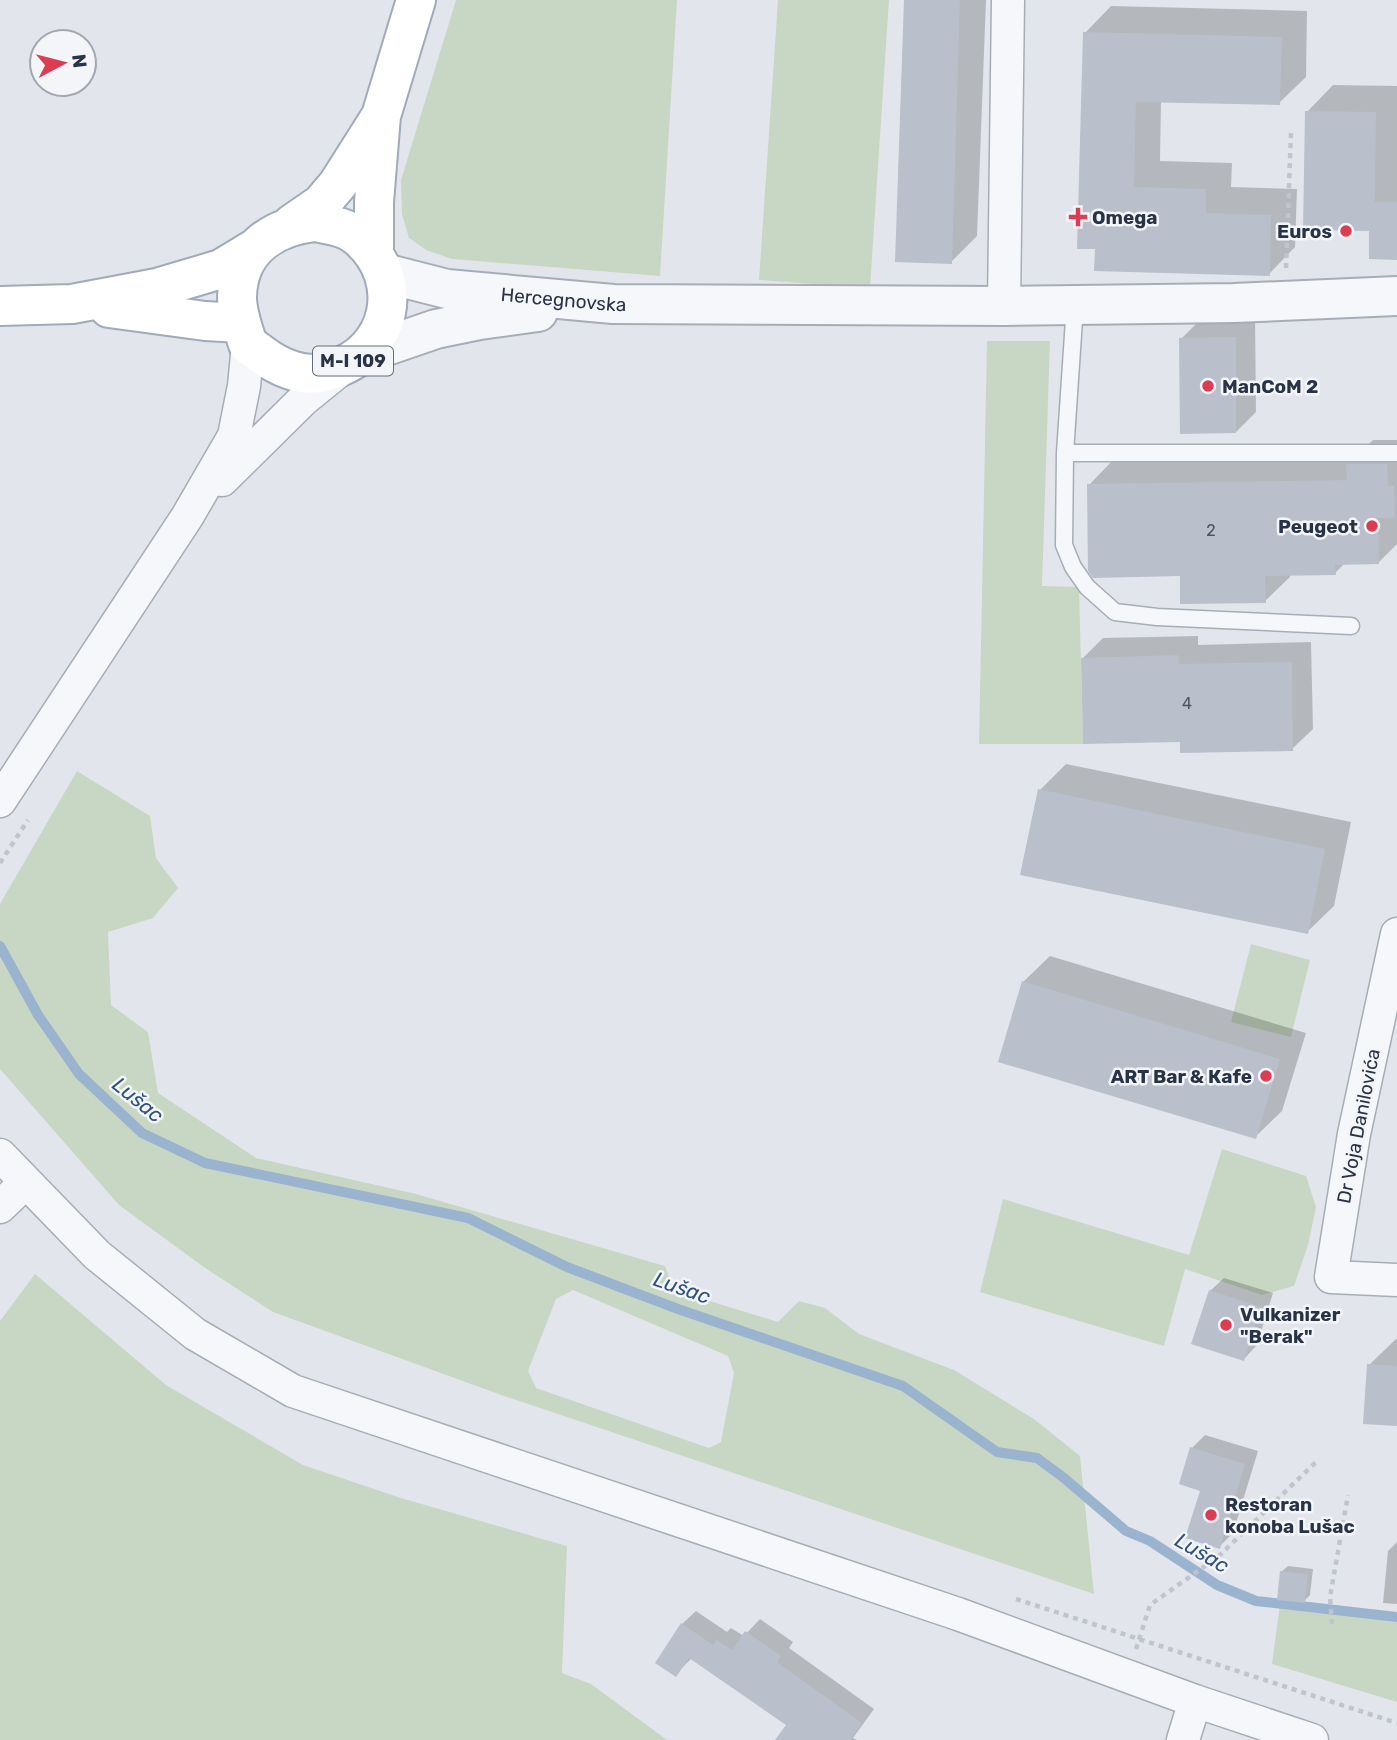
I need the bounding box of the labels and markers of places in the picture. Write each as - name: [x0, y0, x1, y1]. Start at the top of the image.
- place label: Omega: [1092, 206, 1157, 229]
- marker: Omega: [1070, 209, 1086, 225]
- place label: Euros: [1277, 220, 1332, 243]
- marker: Euros: [1338, 223, 1354, 239]
- place label: ManCoM 2: [1222, 375, 1318, 398]
- marker: ManCoM 2: [1200, 378, 1216, 394]
- place label: Peugeot: [1278, 515, 1358, 538]
- marker: Peugeot: [1364, 518, 1380, 534]
- place label: ART Bar & Кafe: [1111, 1065, 1252, 1088]
- marker: ART Bar & Кafe: [1258, 1068, 1274, 1084]
- place label: Vulkanizer "Berak": [1240, 1303, 1341, 1348]
- marker: Vulkanizer "Berak": [1218, 1317, 1234, 1333]
- place label: Restoran konoba Lušac: [1225, 1493, 1355, 1538]
- marker: Restoran konoba Lušac: [1203, 1507, 1219, 1523]

